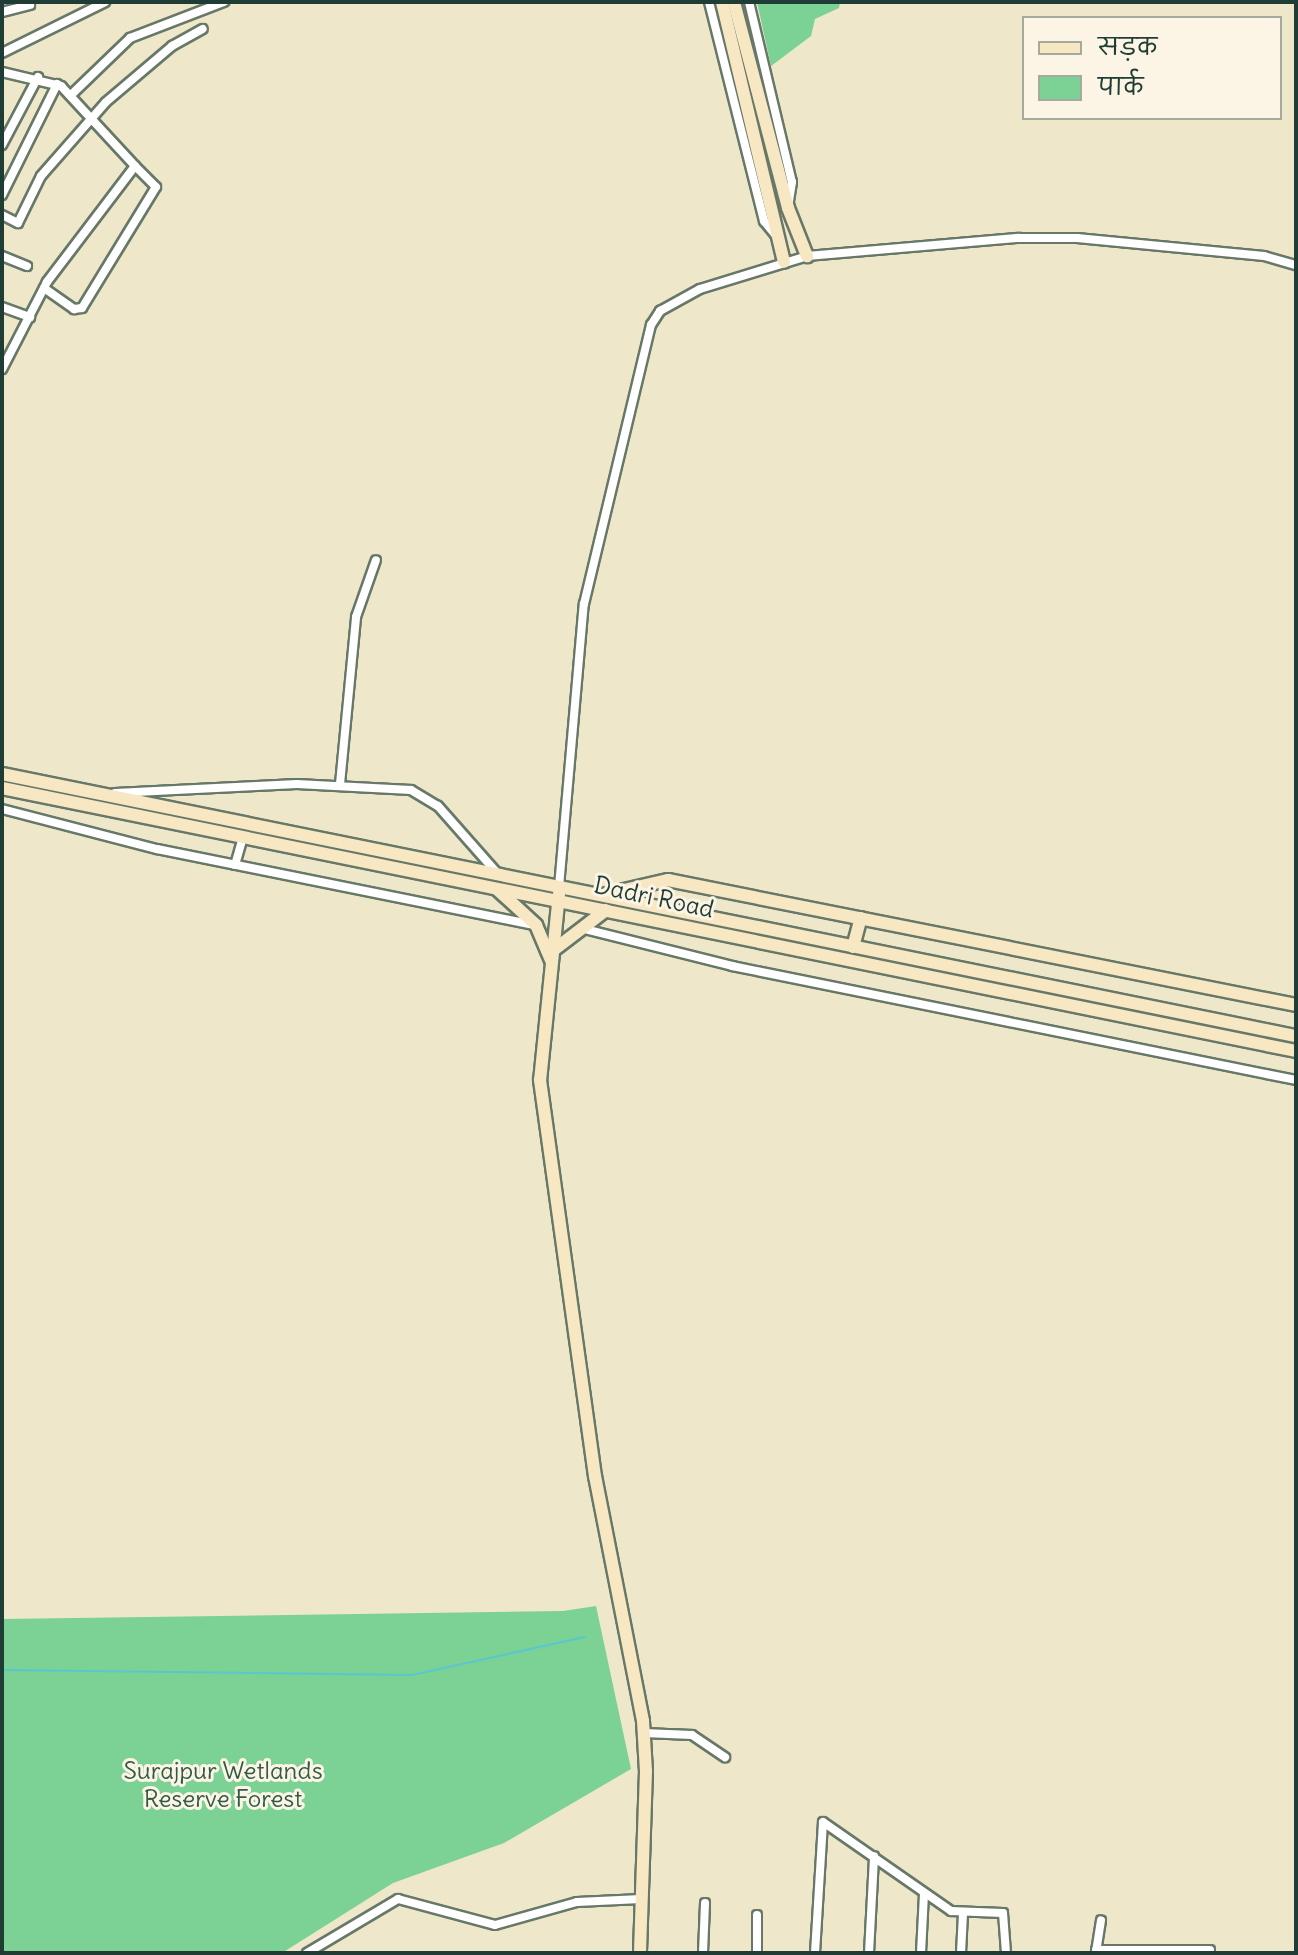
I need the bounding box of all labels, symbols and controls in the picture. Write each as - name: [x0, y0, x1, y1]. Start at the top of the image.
- legend: [1022, 16, 1282, 120]
- text: सड़क: [1098, 31, 1157, 61]
- text: पार्क: [1098, 71, 1143, 101]
- street label: Dadri Road: [591, 870, 717, 924]
- park label: Surajpur Wetlands Reserve Forest: [123, 1757, 323, 1813]

